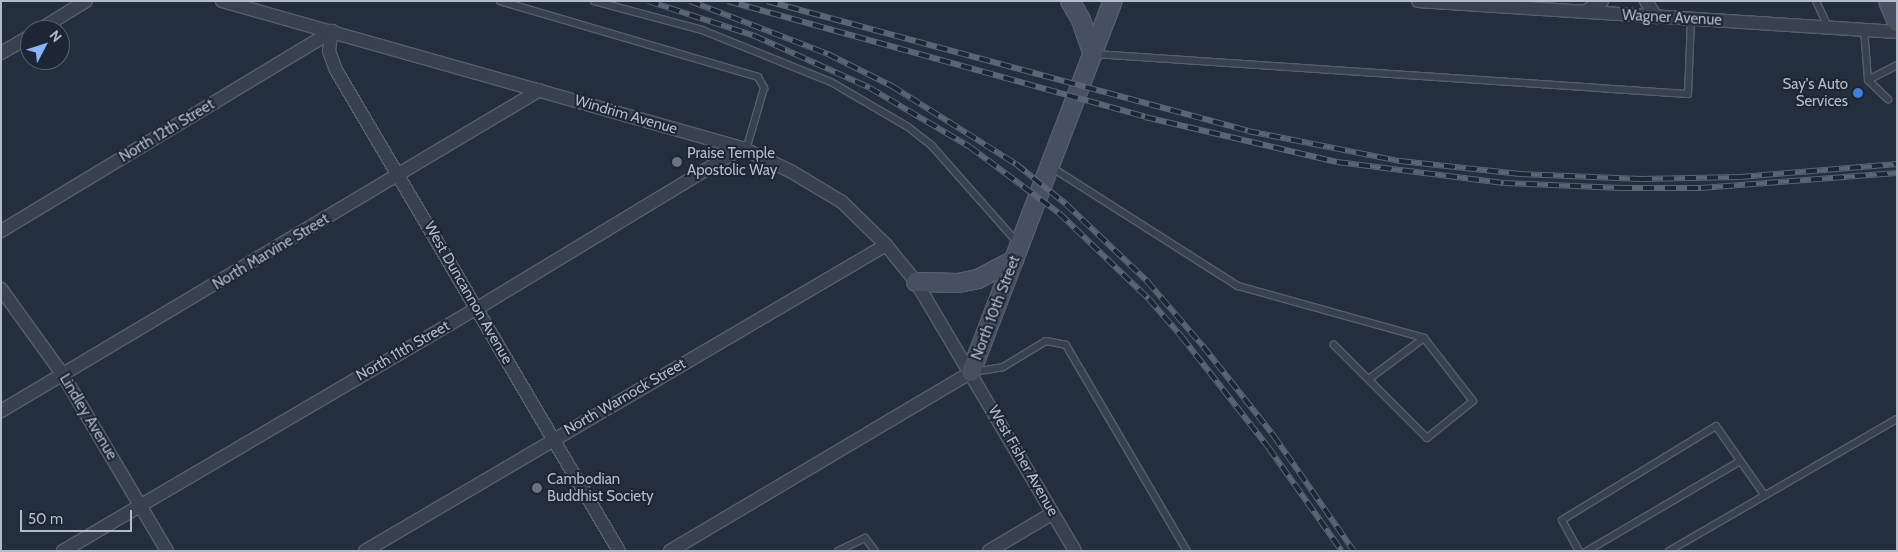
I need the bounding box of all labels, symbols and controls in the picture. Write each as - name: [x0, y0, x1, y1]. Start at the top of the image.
- street label: Wagner Avenue: [1622, 6, 1722, 30]
- north arrow: [20, 20, 70, 70]
- text: N: [46, 26, 66, 46]
- place label: Say's Auto Services: [1783, 75, 1848, 110]
- marker: Say's Auto Services: [1852, 87, 1864, 99]
- street label: Windrim Avenue: [573, 92, 679, 138]
- street label: North 12th Street: [116, 96, 218, 166]
- place label: Praise Temple Apostolic Way: [687, 144, 777, 179]
- marker: Praise Temple Apostolic Way: [671, 156, 683, 168]
- street label: North Marvine Street: [210, 210, 332, 294]
- street label: West Duncannon Avenue: [420, 219, 516, 367]
- street label: North 10th Street: [968, 253, 1024, 363]
- street label: North 11th Street: [353, 317, 453, 385]
- street label: North Warnock Street: [561, 355, 689, 439]
- street label: Lindley Avenue: [55, 371, 121, 463]
- street label: West Fisher Avenue: [984, 403, 1062, 519]
- place label: Cambodian Buddhist Society: [547, 470, 654, 505]
- marker: Cambodian Buddhist Society: [531, 482, 543, 494]
- scale bar: [22, 500, 135, 532]
- text: 50 m: [28, 510, 63, 528]

